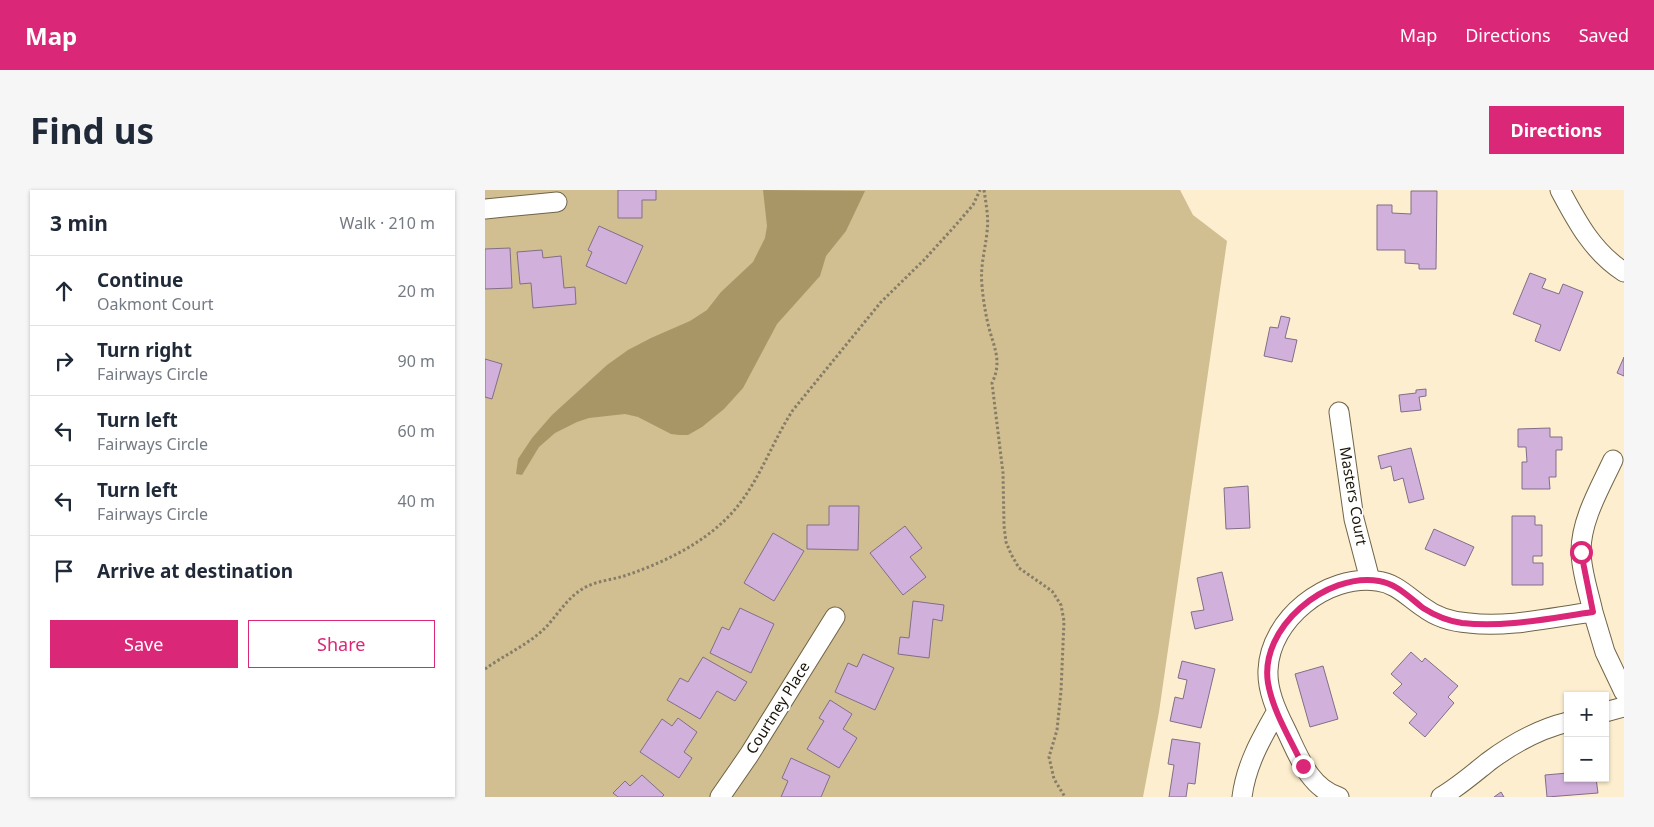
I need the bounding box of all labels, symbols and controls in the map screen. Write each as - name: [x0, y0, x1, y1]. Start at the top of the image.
- text: Map: [25, 19, 77, 52]
- text: Map: [1400, 23, 1437, 47]
- text: Directions: [1465, 23, 1551, 47]
- text: Saved: [1579, 23, 1629, 47]
- button: Directions: [1489, 106, 1624, 154]
- text: Find us: [30, 107, 154, 154]
- text: 3 min: [50, 209, 108, 237]
- text: Walk · 210 m: [340, 212, 435, 234]
- text: Continue: [97, 267, 183, 293]
- icon: ahead: [50, 277, 78, 305]
- text: 20 m: [398, 280, 435, 302]
- text: Oakmont Court: [97, 293, 214, 315]
- text: Turn right: [97, 337, 192, 363]
- icon: right: [50, 347, 78, 375]
- text: 90 m: [398, 350, 435, 372]
- text: Fairways Circle: [97, 363, 208, 385]
- text: Turn left: [97, 407, 178, 433]
- icon: left: [50, 417, 78, 445]
- text: 60 m: [398, 420, 435, 442]
- text: Fairways Circle: [97, 433, 208, 455]
- street label: Masters Court: [1335, 445, 1373, 547]
- text: Turn left: [97, 477, 178, 503]
- icon: left: [50, 487, 78, 515]
- text: 40 m: [398, 490, 435, 512]
- text: Fairways Circle: [97, 503, 208, 525]
- route start: [1570, 541, 1593, 564]
- icon: arrive: [50, 557, 78, 585]
- text: Arrive at destination: [97, 558, 293, 584]
- button: Save: [50, 620, 238, 668]
- button: Share: [248, 620, 435, 668]
- street label: Courtney Place: [741, 657, 814, 757]
- map controls: [1564, 692, 1609, 782]
- button: +: [1564, 692, 1609, 737]
- button: −: [1564, 737, 1609, 782]
- route end: [1292, 755, 1315, 778]

